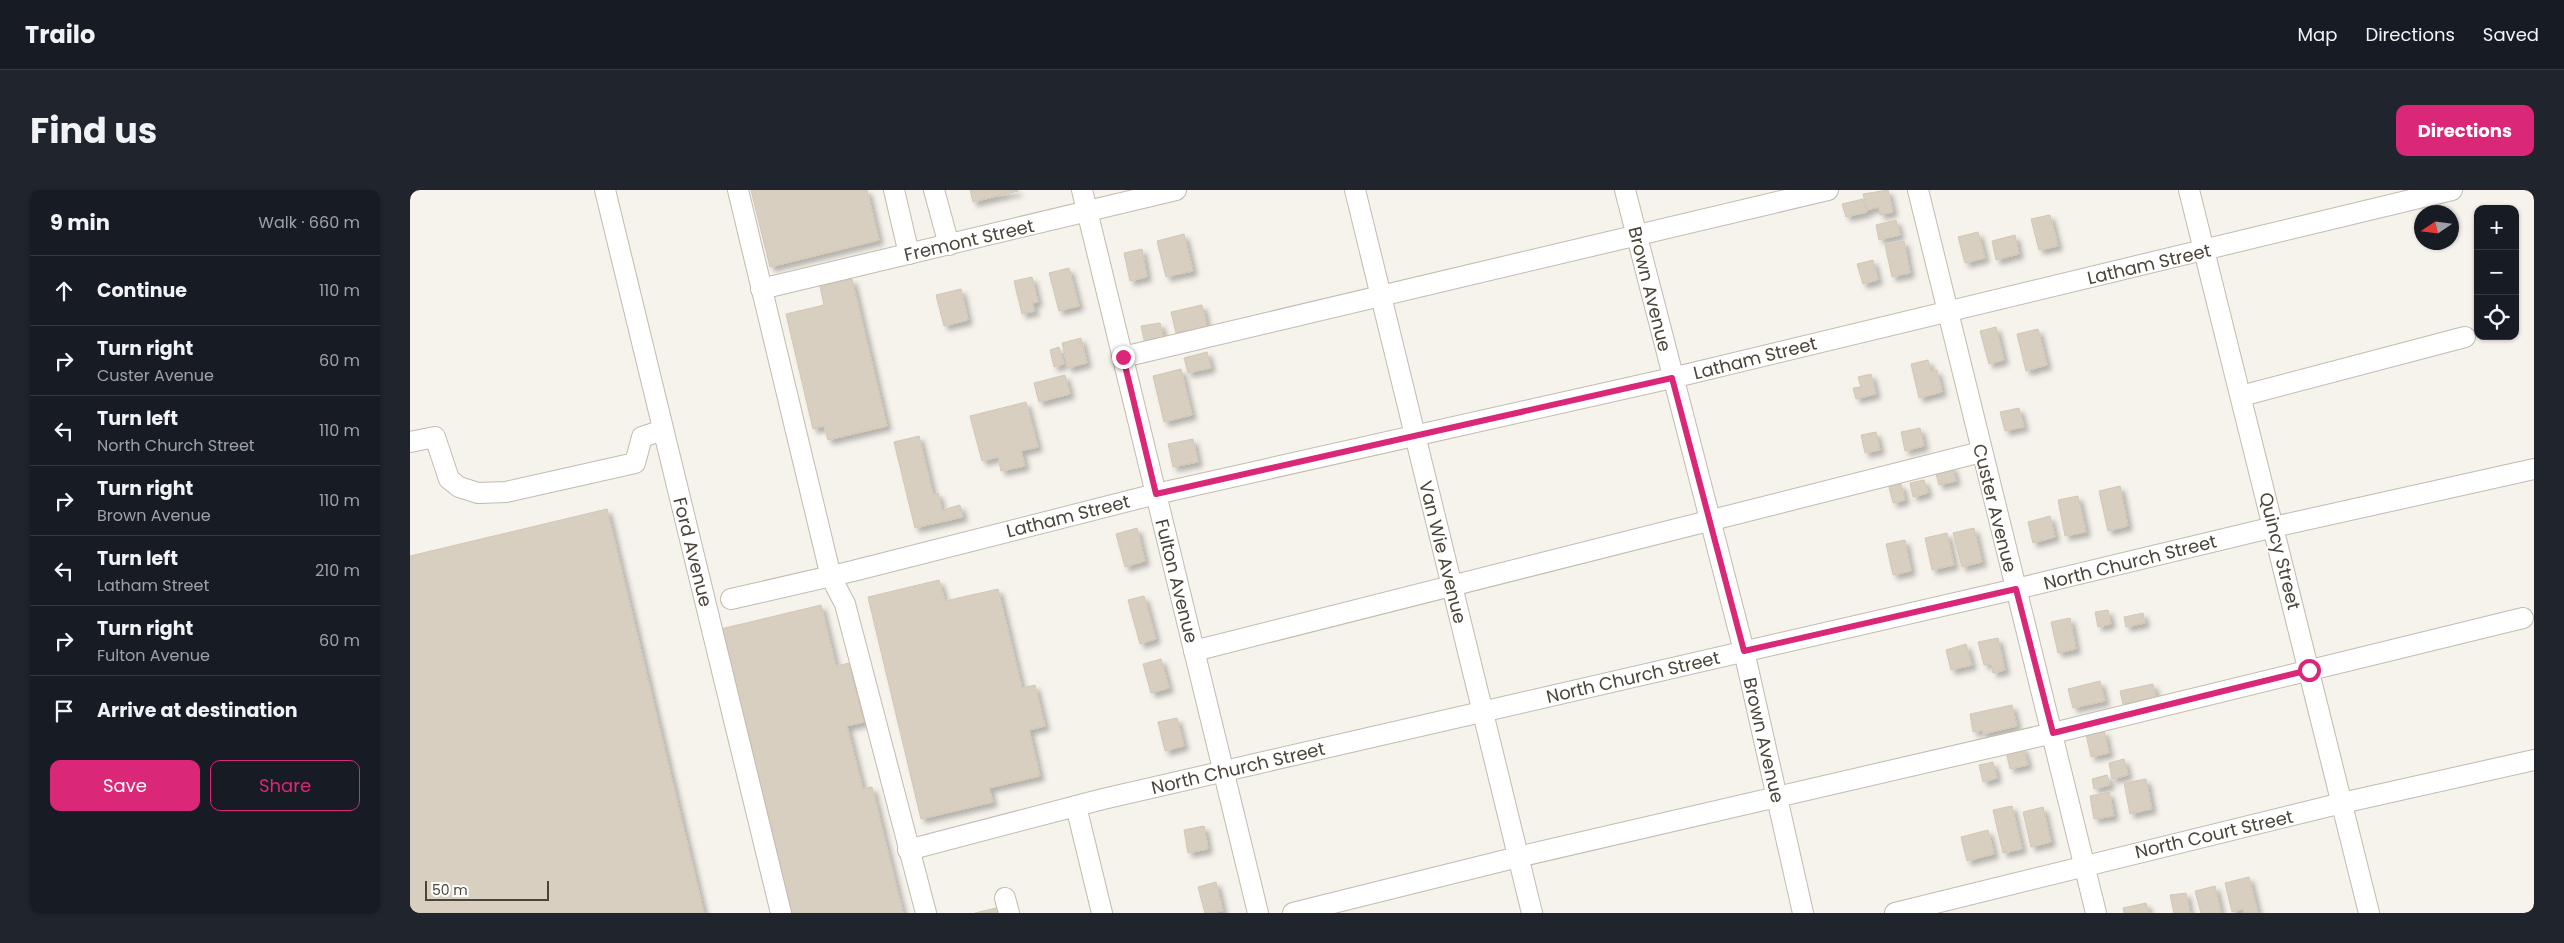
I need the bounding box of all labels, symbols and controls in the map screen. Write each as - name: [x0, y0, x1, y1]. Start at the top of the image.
- text: Trailo: [25, 18, 95, 51]
- text: Map: [2298, 22, 2337, 47]
- text: Directions: [2365, 22, 2455, 47]
- text: Saved: [2483, 22, 2539, 47]
- button: Directions: [2396, 105, 2534, 156]
- text: Find us: [30, 106, 157, 155]
- north arrow: [2414, 205, 2459, 250]
- map controls: [2474, 205, 2519, 340]
- button: +: [2474, 205, 2519, 250]
- text: 9 min: [50, 208, 110, 237]
- text: Walk · 660 m: [258, 211, 360, 234]
- street label: Fremont Street: [902, 213, 1036, 267]
- street label: Brown Avenue: [1622, 224, 1678, 354]
- street label: Latham Street: [2085, 238, 2213, 290]
- button: −: [2474, 250, 2519, 295]
- icon: ahead: [50, 277, 78, 305]
- text: Continue: [97, 277, 187, 304]
- text: 110 m: [319, 279, 360, 302]
- button: locate: [2474, 295, 2519, 340]
- street label: Latham Street: [1691, 331, 1819, 385]
- text: Turn right: [97, 335, 193, 362]
- route end: [1112, 346, 1135, 369]
- icon: right: [50, 347, 78, 375]
- text: 60 m: [319, 349, 360, 372]
- text: Custer Avenue: [97, 364, 214, 387]
- text: Turn left: [97, 405, 178, 432]
- icon: left: [50, 417, 78, 445]
- text: 110 m: [319, 419, 360, 442]
- text: North Church Street: [97, 434, 255, 457]
- street label: Custer Avenue: [1967, 441, 2023, 575]
- text: Turn right: [97, 475, 193, 502]
- street label: Van Wie Avenue: [1413, 478, 1473, 626]
- icon: right: [50, 487, 78, 515]
- text: 110 m: [319, 489, 360, 512]
- street label: Latham Street: [1004, 489, 1132, 543]
- street label: Quincy Street: [2253, 490, 2307, 612]
- street label: Ford Avenue: [667, 495, 719, 609]
- text: Brown Avenue: [97, 504, 211, 527]
- street label: Fulton Avenue: [1150, 516, 1204, 646]
- street label: North Church Street: [2041, 528, 2219, 596]
- text: Turn left: [97, 545, 178, 572]
- icon: left: [50, 557, 78, 585]
- text: 210 m: [315, 559, 360, 582]
- text: Latham Street: [97, 574, 209, 597]
- text: Turn right: [97, 615, 193, 642]
- icon: right: [50, 627, 78, 655]
- text: 60 m: [319, 629, 360, 652]
- text: Fulton Avenue: [97, 644, 210, 667]
- street label: North Church Street: [1544, 645, 1722, 709]
- route start: [2298, 659, 2321, 682]
- street label: Brown Avenue: [1737, 675, 1791, 805]
- icon: arrive: [50, 697, 78, 725]
- text: Arrive at destination: [97, 697, 298, 724]
- street label: North Church Street: [1149, 736, 1327, 800]
- button: Save: [50, 760, 200, 811]
- button: Share: [210, 760, 360, 811]
- street label: North Court Street: [2133, 804, 2295, 864]
- scale bar: [425, 878, 549, 901]
- text: 50 m: [432, 880, 468, 900]

